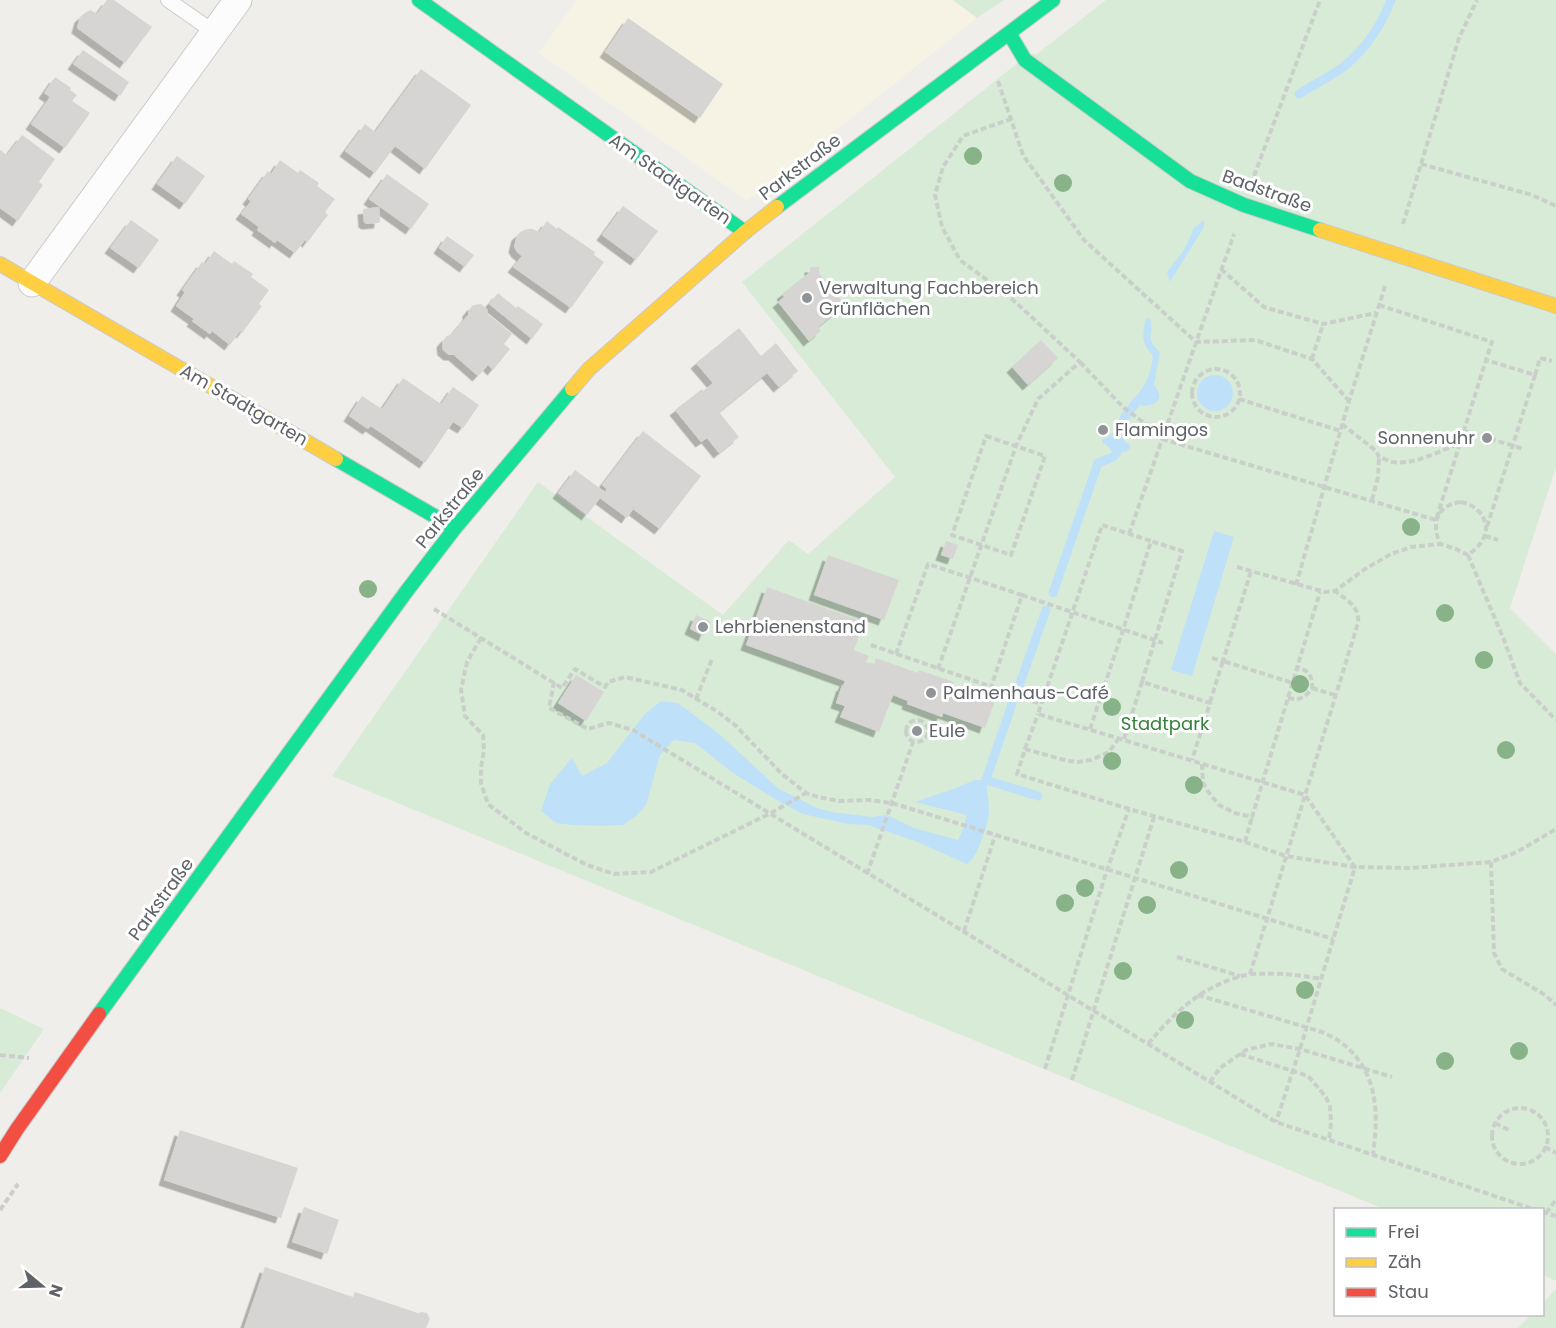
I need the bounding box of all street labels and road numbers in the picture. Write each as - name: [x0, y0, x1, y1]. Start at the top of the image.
- street label: Am Stadtgarten: [604, 127, 736, 230]
- street label: Parkstraße: [754, 127, 846, 206]
- street label: Badstraße: [1219, 163, 1315, 218]
- street label: Am Stadtgarten: [176, 358, 313, 451]
- street label: Parkstraße: [409, 462, 490, 553]
- street label: Parkstraße: [122, 852, 199, 945]

